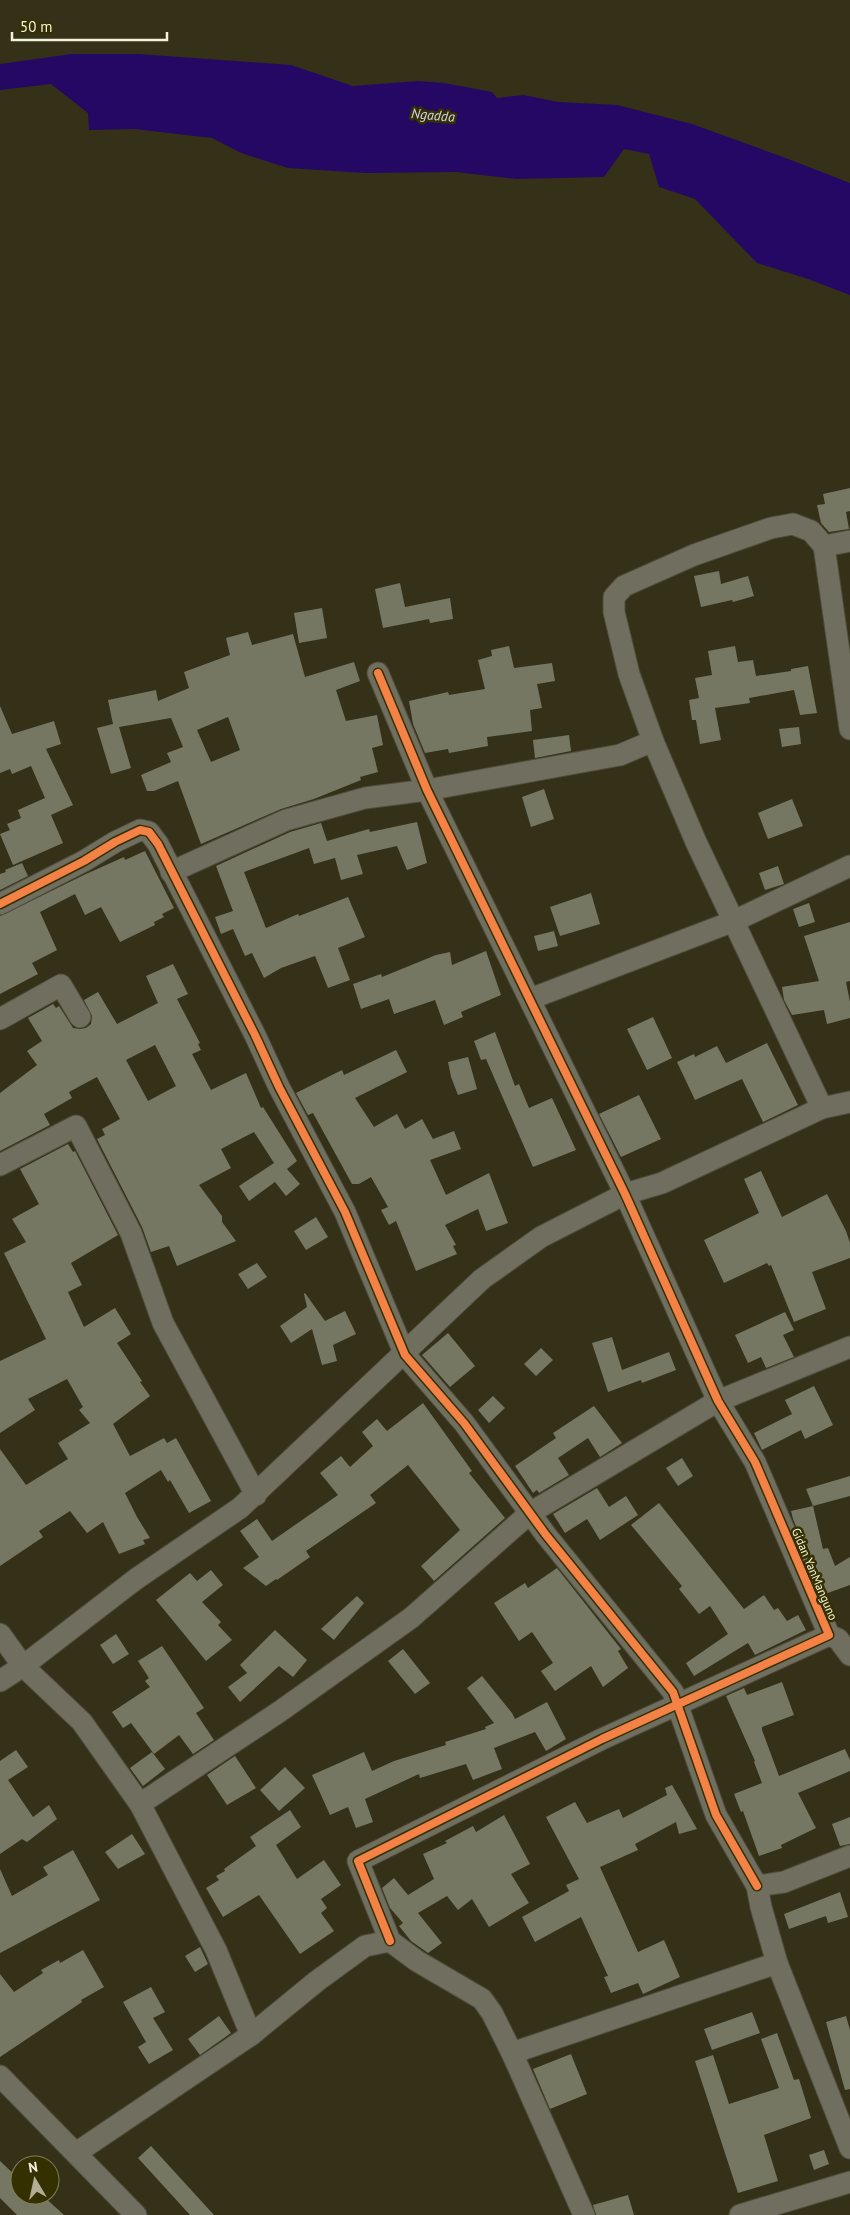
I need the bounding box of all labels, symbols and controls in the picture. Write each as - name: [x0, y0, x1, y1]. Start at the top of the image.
- scale bar: [12, 10, 168, 42]
- text: 50 m: [20, 17, 53, 36]
- water label: Ngadda: [410, 104, 456, 126]
- street label: Gidan YanManguno: [789, 1526, 841, 1622]
- north arrow: [10, 2155, 60, 2205]
- text: N: [27, 2158, 39, 2177]

